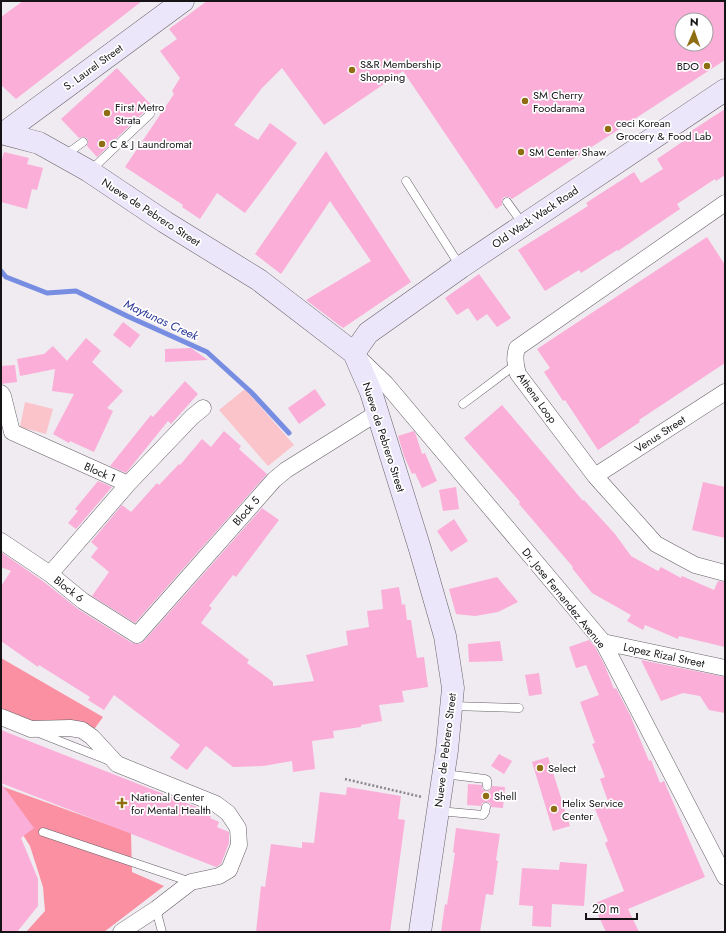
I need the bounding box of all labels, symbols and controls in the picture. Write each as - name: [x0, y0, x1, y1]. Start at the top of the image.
- north arrow: [674, 12, 714, 52]
- text: N: [690, 14, 699, 30]
- street label: S. Laurel Street: [60, 40, 126, 94]
- place label: S&R Membership Shopping: [360, 56, 441, 85]
- place label: BDO: [677, 58, 699, 74]
- marker: BDO: [702, 61, 712, 71]
- marker: S&R Membership Shopping: [347, 65, 357, 75]
- place label: SM Cherry Foodarama: [533, 87, 585, 116]
- marker: SM Cherry Foodarama: [520, 96, 530, 106]
- place label: First Metro Strata: [115, 99, 164, 128]
- marker: First Metro Strata: [102, 108, 112, 118]
- place label: ceci Korean Grocery & Food Lab: [616, 115, 711, 144]
- marker: ceci Korean Grocery & Food Lab: [603, 124, 613, 134]
- place label: C & J Laundromat: [110, 136, 192, 152]
- marker: C & J Laundromat: [97, 139, 107, 149]
- place label: SM Center Shaw: [529, 144, 607, 160]
- marker: SM Center Shaw: [516, 147, 526, 157]
- street label: Nueve de Pebrero Street: [99, 174, 204, 250]
- street label: Old Wack Wack Road: [488, 182, 582, 252]
- water label: Maytunas Creek: [121, 295, 202, 345]
- street label: Athena Loop: [513, 369, 561, 427]
- street label: Nueve de Pebrero Street: [359, 380, 409, 494]
- street label: Venus Street: [631, 411, 689, 456]
- street label: Block 1: [82, 458, 118, 486]
- street label: Block 5: [229, 493, 263, 529]
- street label: Dr. Jose Fernandez Avenue: [518, 544, 610, 652]
- street label: Block 6: [51, 572, 87, 606]
- street label: Lopez Rizal Street: [622, 639, 706, 671]
- street label: Nueve de Pebrero Street: [430, 692, 460, 808]
- place label: Select: [548, 760, 576, 776]
- marker: Select: [535, 763, 545, 773]
- place label: Shell: [494, 788, 517, 804]
- place label: National Center for Mental Health: [131, 789, 211, 818]
- marker: Shell: [481, 791, 491, 801]
- place label: Helix Service Center: [562, 795, 624, 824]
- marker: National Center for Mental Health: [116, 797, 128, 809]
- marker: Helix Service Center: [549, 804, 559, 814]
- scale bar: [586, 895, 637, 921]
- text: 20 m: [592, 900, 619, 918]

